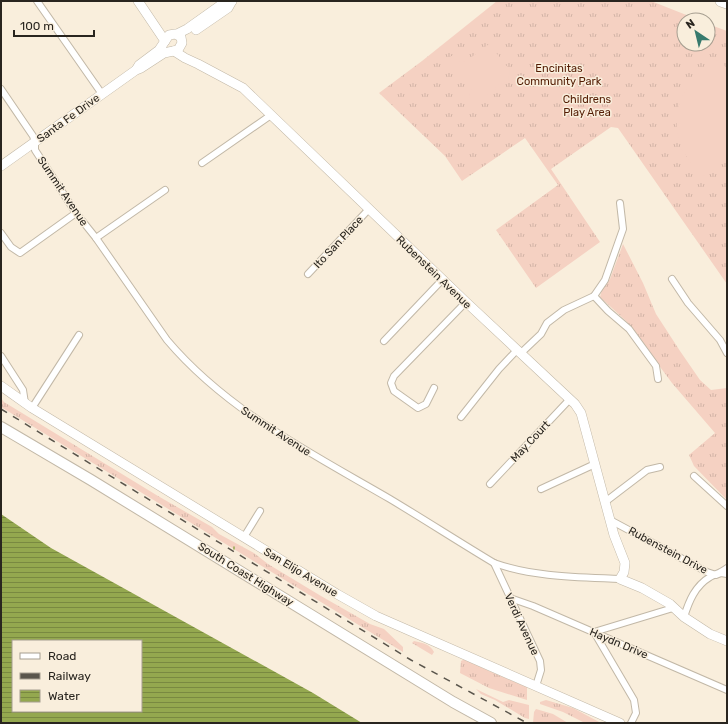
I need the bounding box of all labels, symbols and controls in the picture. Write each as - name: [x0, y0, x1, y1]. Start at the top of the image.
- scale bar: [14, 12, 94, 38]
- north arrow: [676, 12, 716, 52]
- text: N: [684, 17, 698, 32]
- text: 100 m: [20, 19, 54, 33]
- park label: Encinitas Community Park: [517, 62, 602, 88]
- street label: Santa Fe Drive: [34, 91, 102, 145]
- park label: Childrens Play Area: [563, 93, 612, 119]
- street label: Summit Avenue: [35, 154, 91, 228]
- street label: Ito San Place: [311, 214, 366, 271]
- street label: Rubenstein Avenue: [393, 233, 474, 312]
- street label: Summit Avenue: [238, 404, 313, 459]
- street label: May Court: [508, 417, 553, 465]
- street label: Rubenstein Drive: [626, 524, 710, 577]
- street label: South Coast Highway: [196, 540, 296, 609]
- street label: San Elijo Avenue: [261, 545, 340, 600]
- street label: Verdi Avenue: [501, 591, 542, 657]
- street label: Haydn Drive: [588, 625, 650, 662]
- legend: [12, 640, 142, 712]
- text: Road: [48, 649, 76, 663]
- text: Railway: [48, 669, 91, 683]
- text: Water: [48, 689, 80, 703]

